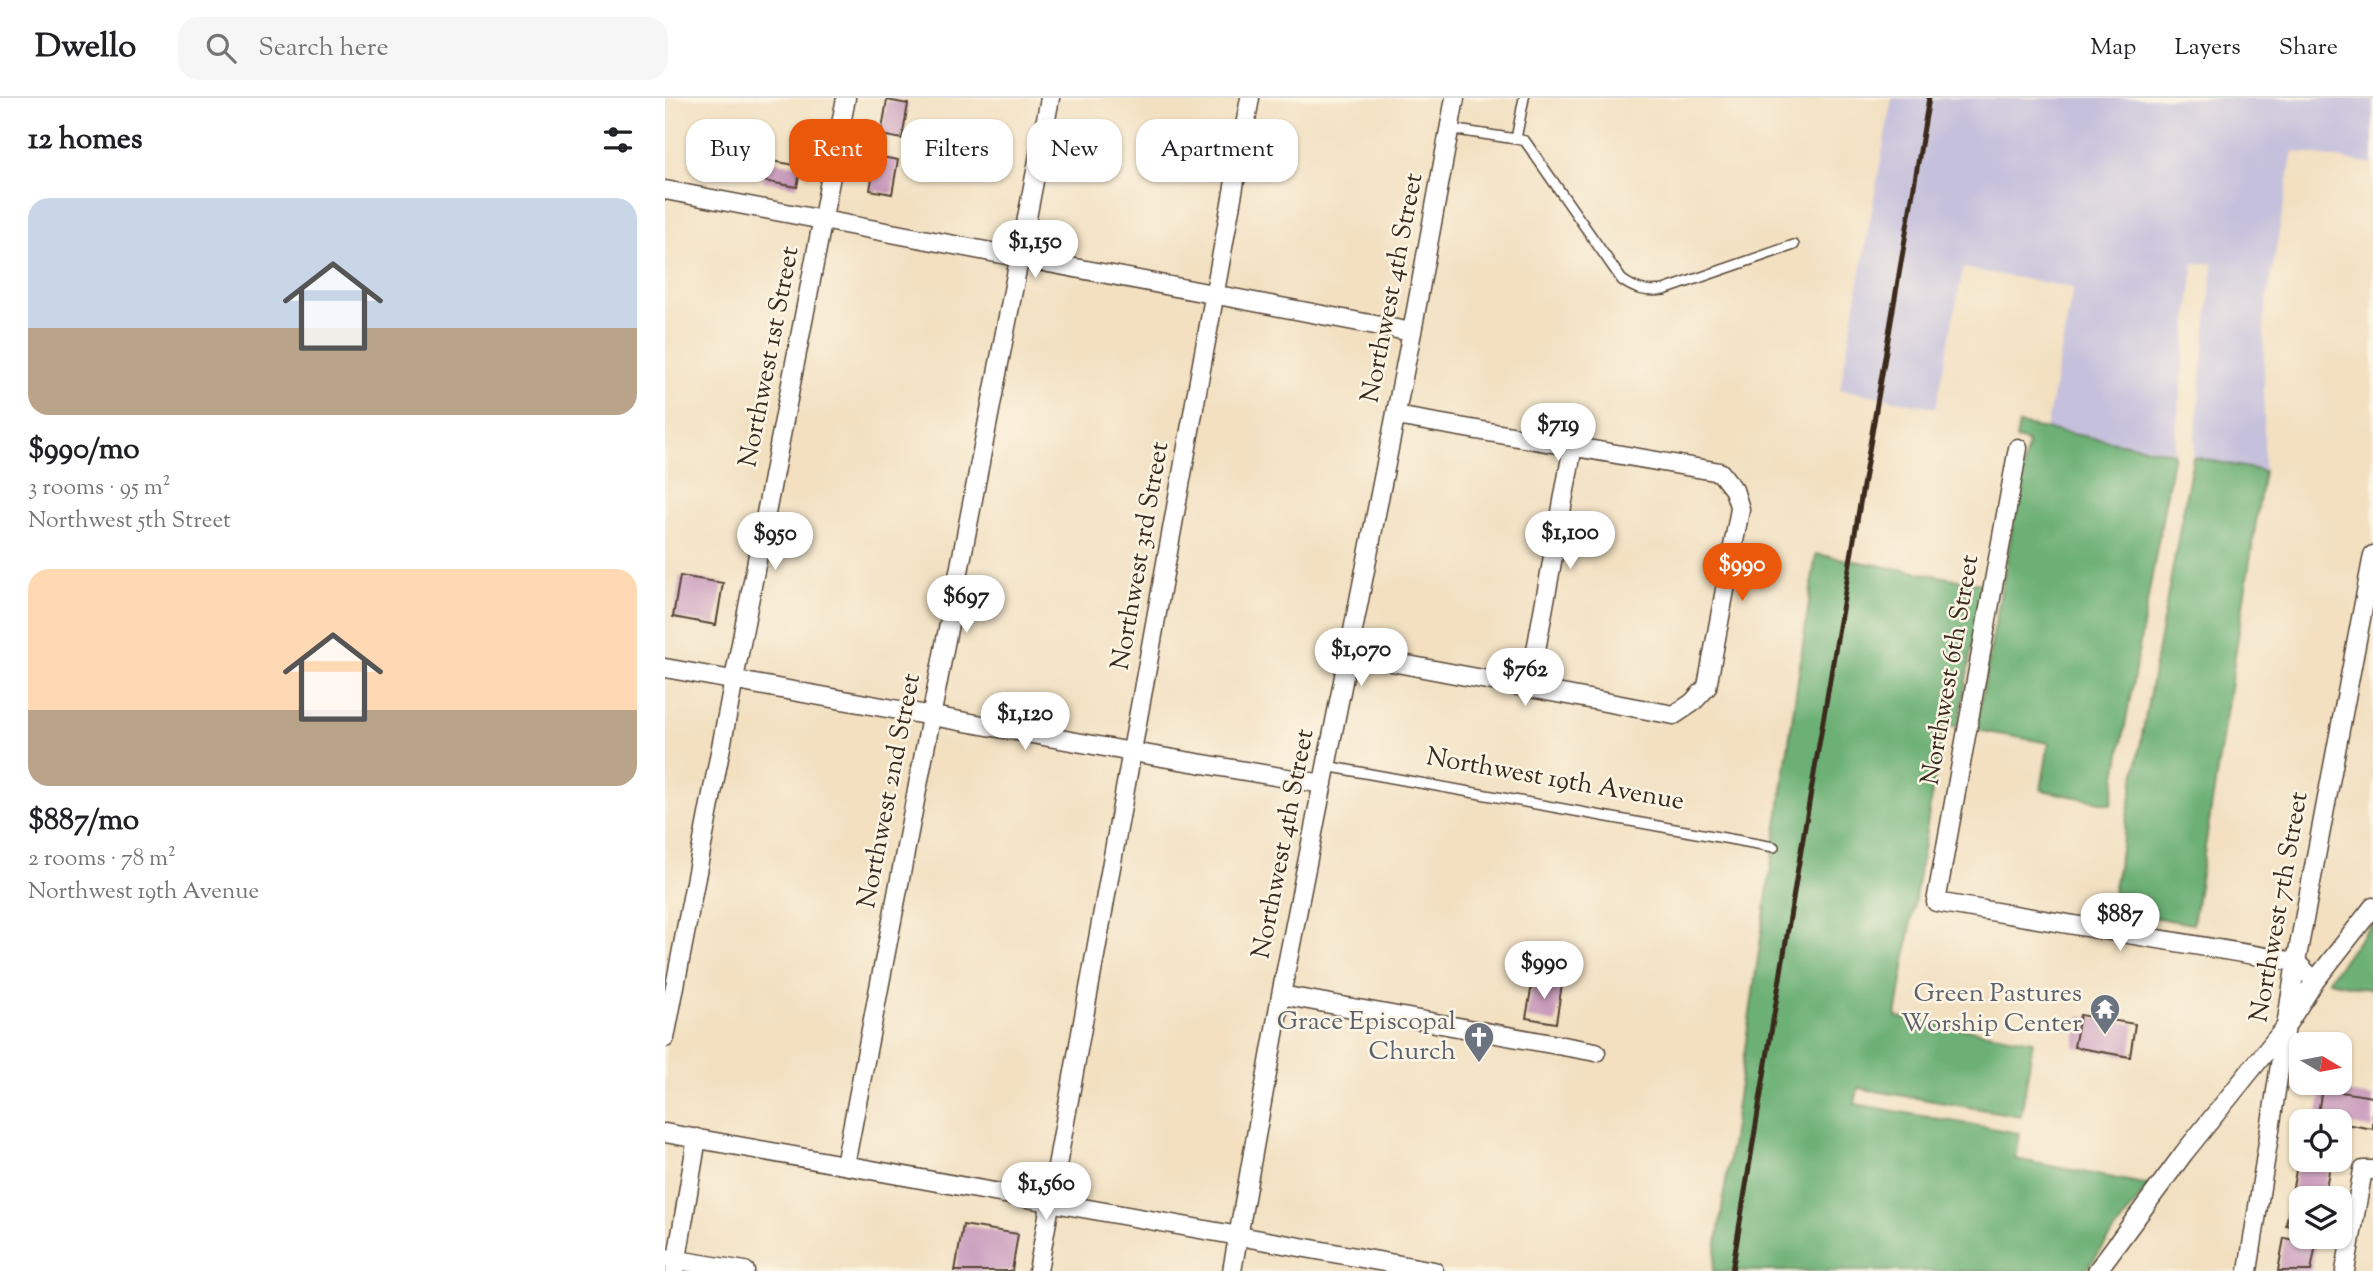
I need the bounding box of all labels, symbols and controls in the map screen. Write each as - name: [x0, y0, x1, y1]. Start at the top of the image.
- search box: [178, 17, 668, 80]
- text: Dwello: [35, 24, 136, 72]
- icon: search: [202, 29, 240, 67]
- text: Search here: [258, 30, 389, 67]
- text: Map: [2090, 31, 2136, 65]
- text: Layers: [2174, 31, 2241, 65]
- text: Share: [2279, 31, 2338, 65]
- text: 12 homes: [28, 119, 143, 162]
- chip: Buy: [686, 119, 775, 182]
- chip: Rent: [789, 119, 887, 182]
- chip: Filters: [901, 119, 1013, 182]
- chip: New: [1027, 119, 1122, 182]
- chip: Apartment: [1136, 119, 1298, 182]
- icon: filters: [599, 121, 637, 159]
- street label: Northwest 4th Street: [1353, 170, 1433, 406]
- pin: $1,150: [978, 220, 1092, 280]
- text: $1,150: [1008, 226, 1062, 259]
- icon: home: [270, 243, 396, 369]
- street label: Northwest 1st Street: [730, 243, 810, 471]
- pin: $719: [1517, 404, 1599, 463]
- text: $719: [1537, 409, 1579, 442]
- text: $990/mo: [28, 429, 140, 472]
- street label: Northwest 3rd Street: [1103, 439, 1179, 673]
- text: 3 rooms · 95 m²: [28, 472, 171, 505]
- text: Northwest 5th Street: [28, 505, 231, 538]
- pin: $950: [734, 512, 816, 572]
- pin: $1,100: [1513, 512, 1627, 571]
- text: $1,100: [1541, 517, 1599, 550]
- text: $950: [753, 518, 797, 551]
- pin: $990: [1701, 544, 1783, 603]
- text: $990: [1719, 549, 1765, 582]
- street label: Northwest 6th Street: [1913, 552, 1989, 788]
- pin: $697: [925, 575, 1007, 635]
- text: $697: [943, 581, 989, 614]
- icon: home: [270, 614, 396, 740]
- pin: $1,070: [1304, 628, 1418, 688]
- text: $1,070: [1331, 634, 1391, 667]
- pin: $762: [1484, 648, 1566, 708]
- text: $762: [1502, 654, 1548, 687]
- street label: Northwest 2nd Street: [849, 670, 931, 912]
- pin: $1,120: [968, 692, 1082, 752]
- text: $1,120: [997, 698, 1053, 731]
- street label: Northwest 4th Street: [1244, 726, 1324, 962]
- street label: Northwest 19th Avenue: [1423, 739, 1687, 821]
- street label: Northwest 7th Street: [2242, 789, 2319, 1025]
- text: $887/mo: [28, 800, 139, 843]
- text: 2 rooms · 78 m²: [28, 843, 176, 876]
- text: Northwest 19th Avenue: [28, 876, 259, 909]
- pin: $887: [2079, 894, 2161, 953]
- text: $887: [2097, 899, 2143, 932]
- pin: $990: [1503, 942, 1585, 1001]
- text: $990: [1521, 947, 1567, 980]
- place label: Green Pastures Worship Center: [1901, 976, 2082, 1043]
- temple icon: Green Pastures Worship Center: [2088, 992, 2122, 1036]
- place label: Grace Episcopal Church: [1277, 1004, 1456, 1071]
- church icon: Grace Episcopal Church: [1462, 1020, 1496, 1064]
- north arrow: [2289, 1032, 2352, 1096]
- map controls: [2289, 1032, 2352, 1249]
- button: locate: [2289, 1109, 2352, 1172]
- pin: $1,560: [989, 1162, 1103, 1222]
- text: $1,560: [1017, 1168, 1075, 1201]
- button: layers: [2289, 1186, 2352, 1249]

